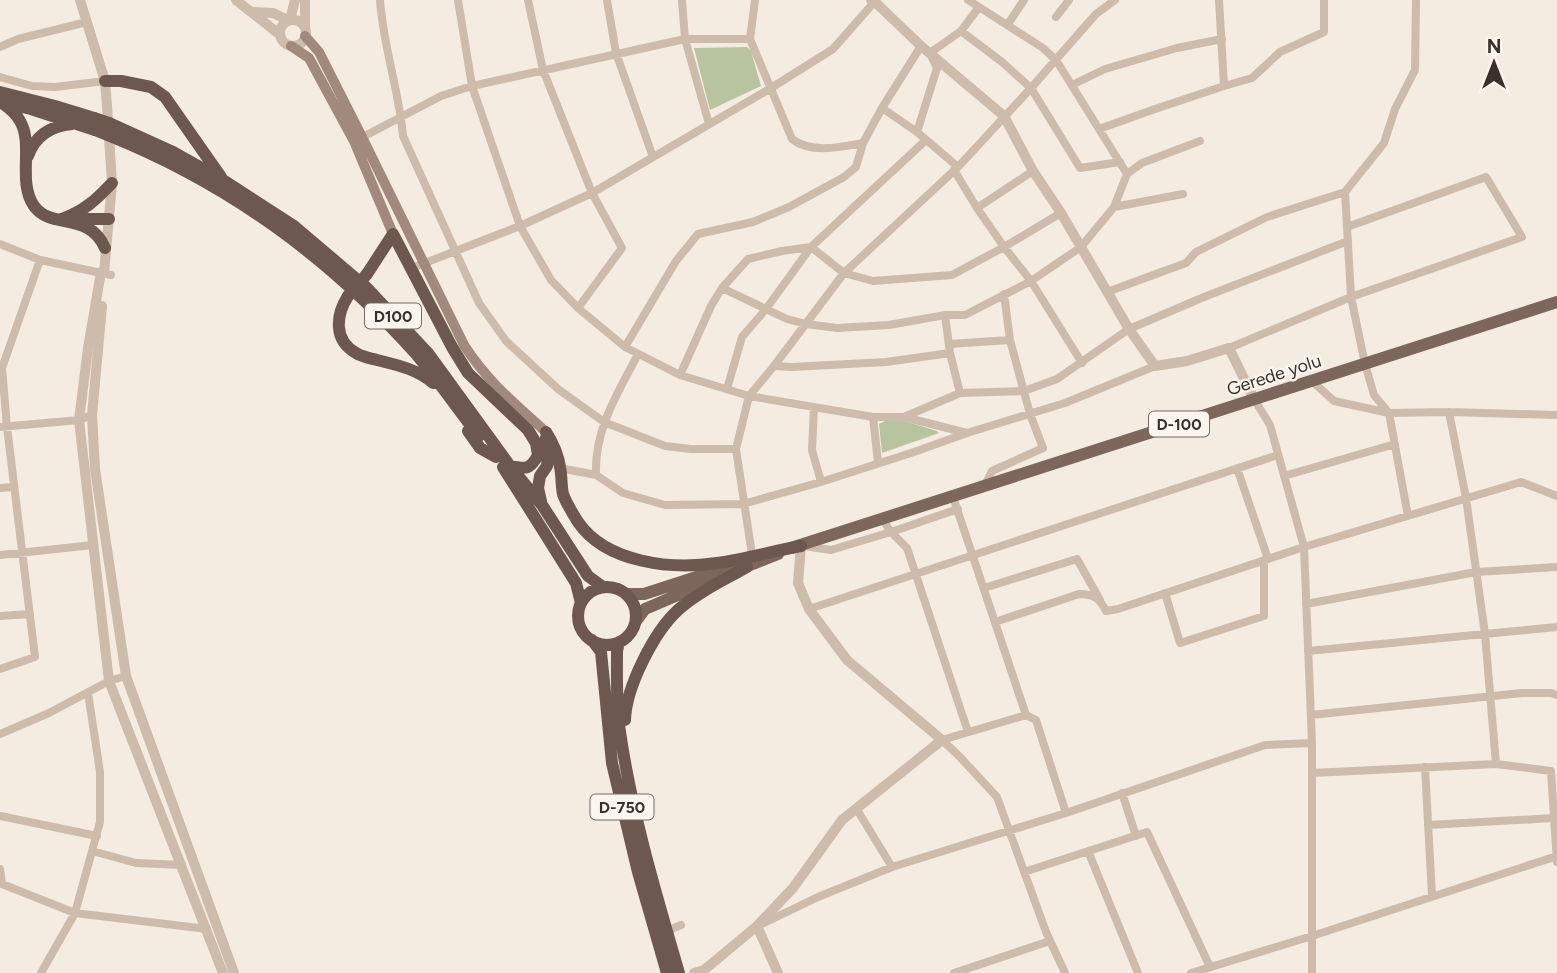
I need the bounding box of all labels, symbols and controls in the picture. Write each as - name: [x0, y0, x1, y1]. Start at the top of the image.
- north arrow: [1459, 28, 1529, 98]
- text: N: [1487, 35, 1501, 58]
- road number: D100: [365, 304, 421, 328]
- street label: Gerede yolu: [1224, 349, 1324, 401]
- road number: D-100: [1149, 412, 1209, 436]
- road number: D-750: [590, 794, 654, 820]

